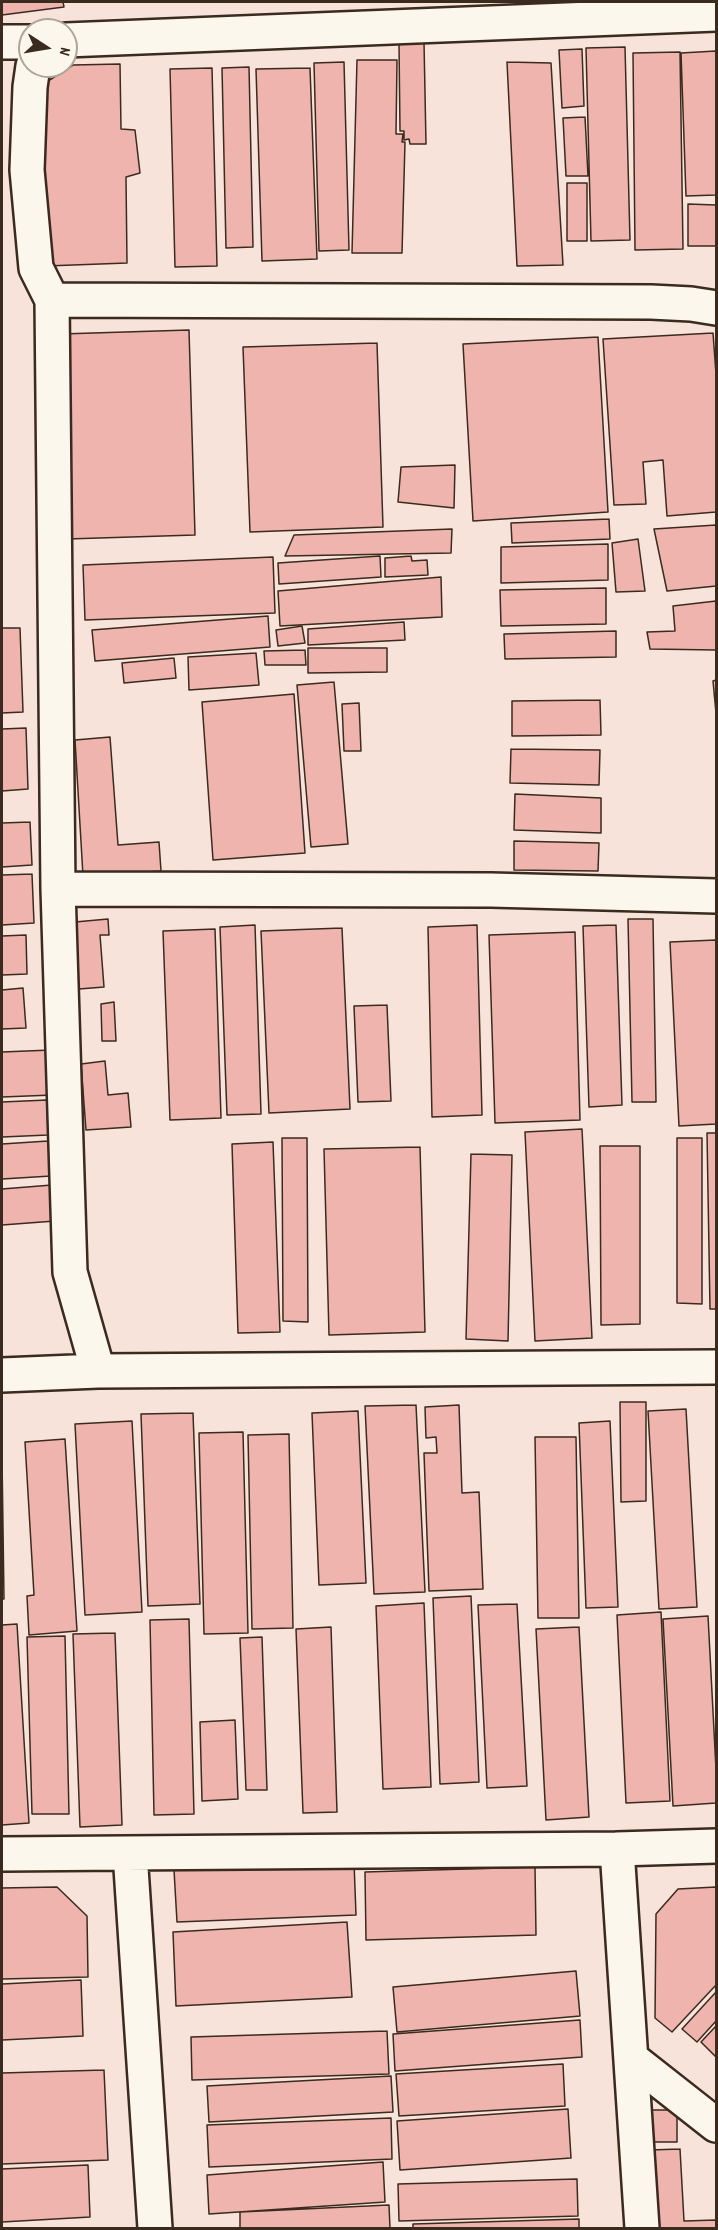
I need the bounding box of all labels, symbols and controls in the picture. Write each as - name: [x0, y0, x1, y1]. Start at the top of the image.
- north arrow: [18, 18, 78, 78]
- text: N: [52, 45, 76, 58]

